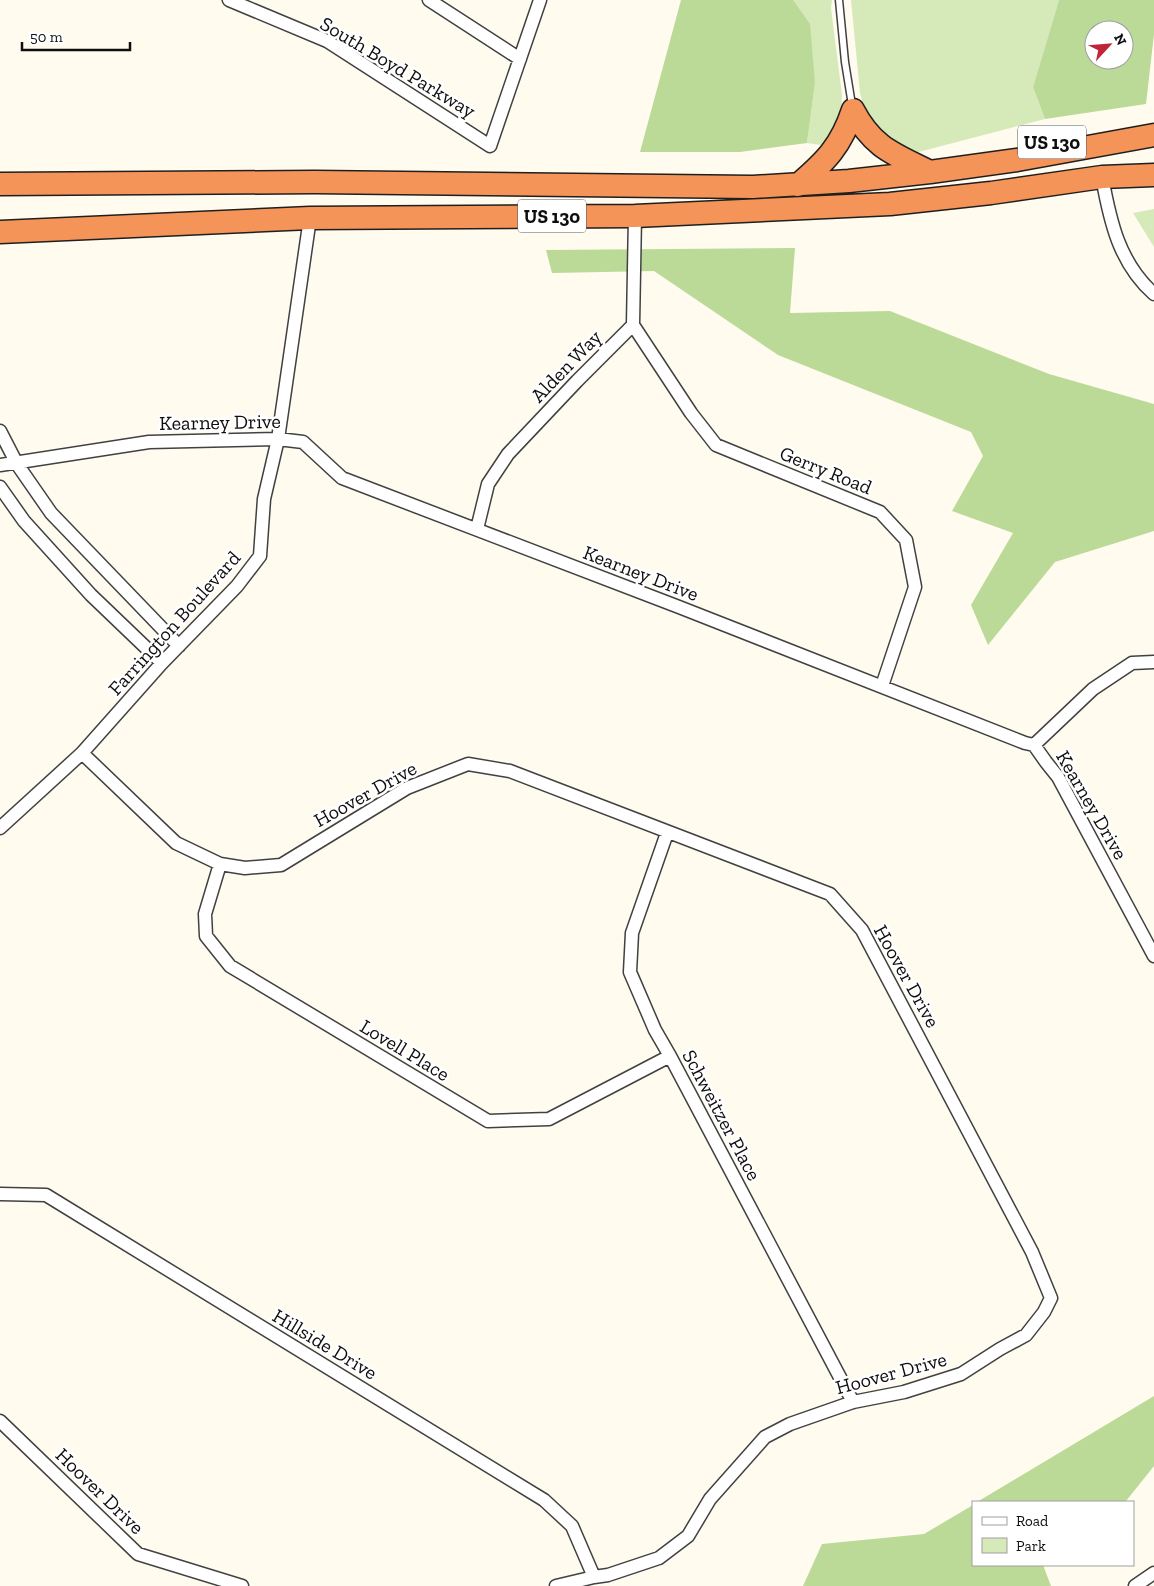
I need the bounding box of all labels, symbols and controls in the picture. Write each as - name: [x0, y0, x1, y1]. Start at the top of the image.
- street label: South Boyd Parkway: [316, 11, 481, 123]
- scale bar: [22, 20, 130, 52]
- north arrow: [1084, 20, 1134, 70]
- text: 50 m: [30, 28, 63, 46]
- text: N: [1110, 31, 1130, 48]
- road number: US 130: [1018, 125, 1086, 158]
- road number: US 130: [518, 200, 586, 232]
- street label: Alden Way: [526, 324, 607, 407]
- street label: Kearney Drive: [159, 409, 281, 435]
- street label: Gerry Road: [776, 441, 876, 499]
- street label: Kearney Drive: [580, 540, 702, 606]
- street label: Farrington Boulevard: [103, 546, 245, 700]
- street label: Kearney Drive: [1051, 746, 1133, 864]
- street label: Hoover Drive: [309, 756, 421, 832]
- street label: Hoover Drive: [869, 920, 945, 1032]
- street label: Lovell Place: [356, 1014, 454, 1086]
- street label: Schweitzer Place: [677, 1046, 767, 1184]
- street label: Hillside Drive: [268, 1303, 382, 1385]
- street label: Hoover Drive: [833, 1347, 949, 1399]
- street label: Hoover Drive: [51, 1443, 149, 1539]
- legend: [972, 1501, 1134, 1566]
- text: Road: [1016, 1512, 1049, 1530]
- text: Park: [1016, 1537, 1046, 1555]

